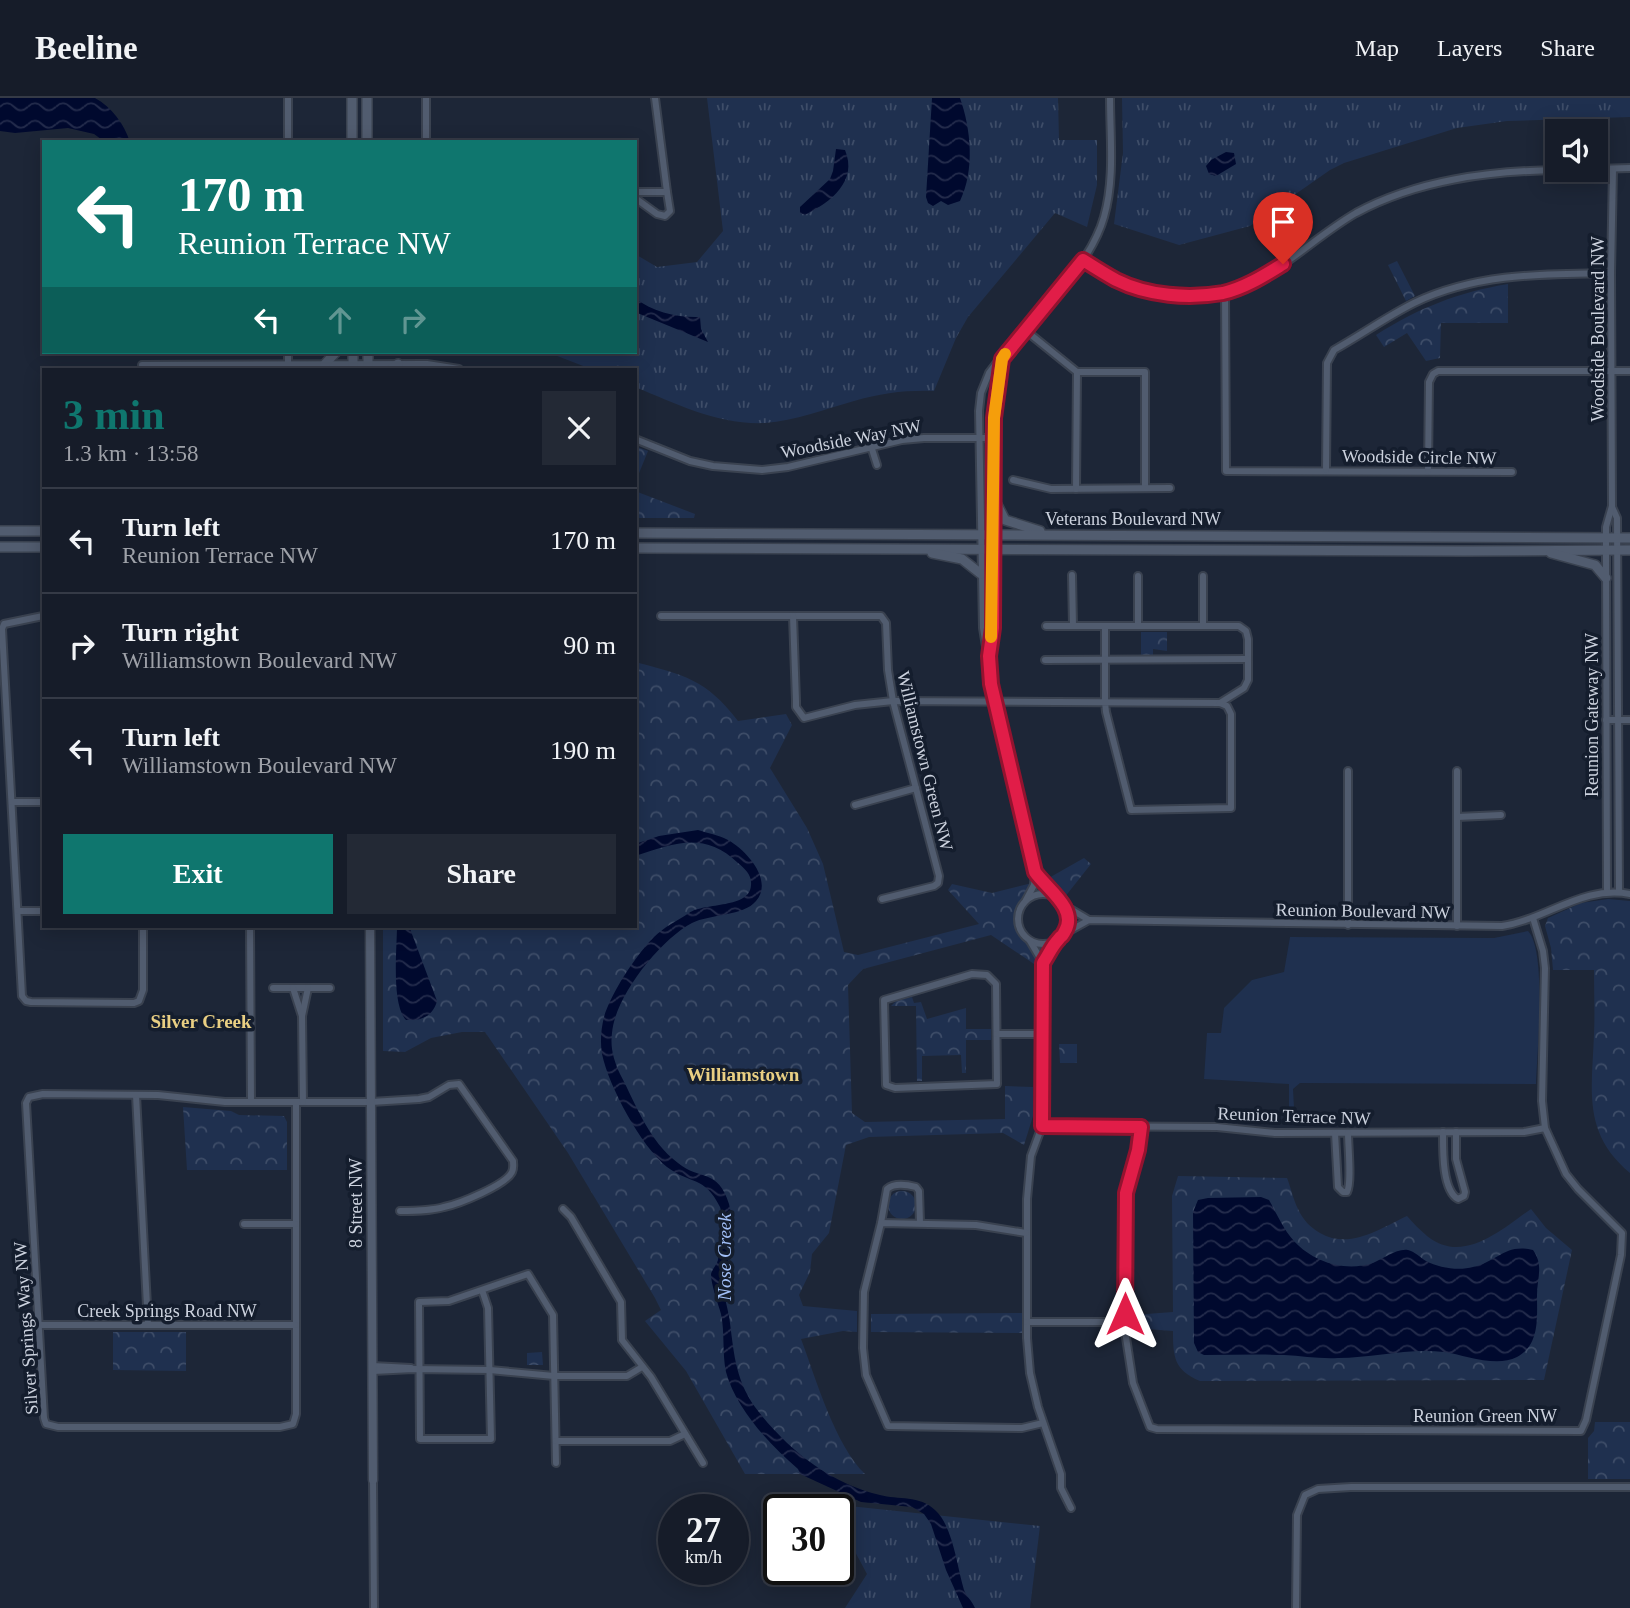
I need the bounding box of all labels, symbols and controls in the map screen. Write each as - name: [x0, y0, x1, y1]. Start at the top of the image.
- text: Beeline: [35, 30, 138, 66]
- text: Map: [1355, 35, 1399, 61]
- text: Layers: [1437, 35, 1502, 61]
- text: Share: [1540, 35, 1595, 61]
- map controls: [1545, 119, 1608, 182]
- button: sound: [1545, 119, 1608, 182]
- text: 170 m: [178, 167, 305, 222]
- icon: left: [63, 168, 154, 259]
- pin: [1253, 192, 1313, 264]
- icon: arrive: [1264, 203, 1302, 241]
- text: Reunion Terrace NW: [178, 225, 451, 261]
- street label: Woodside Boulevard NW: [1588, 236, 1608, 422]
- icon: left: [248, 301, 286, 339]
- icon: ahead: [321, 301, 359, 339]
- icon: right: [394, 301, 432, 339]
- button: close: [542, 391, 616, 465]
- text: 3 min: [63, 392, 165, 438]
- street label: Woodside Way NW: [779, 416, 923, 462]
- text: 1.3 km · 13:58: [63, 441, 198, 466]
- street label: Woodside Circle NW: [1342, 446, 1496, 468]
- street label: Veterans Boulevard NW: [1045, 509, 1221, 529]
- text: Turn left: [122, 513, 220, 542]
- icon: left: [63, 522, 101, 560]
- text: 170 m: [550, 526, 616, 555]
- text: Reunion Terrace NW: [122, 543, 318, 568]
- text: Turn right: [122, 618, 239, 647]
- icon: right: [63, 627, 101, 665]
- text: 90 m: [563, 631, 616, 660]
- street label: Reunion Gateway NW: [1582, 633, 1602, 797]
- text: Williamstown Boulevard NW: [122, 648, 397, 673]
- street label: Williamstown Green NW: [893, 669, 957, 853]
- text: Turn left: [122, 723, 220, 752]
- icon: left: [63, 732, 101, 770]
- text: 190 m: [550, 736, 616, 765]
- text: Williamstown Boulevard NW: [122, 753, 397, 778]
- button: Exit: [63, 834, 333, 914]
- button: Share: [347, 834, 616, 914]
- street label: Reunion Boulevard NW: [1275, 899, 1451, 923]
- district label: Silver Creek: [150, 1011, 252, 1032]
- district label: Williamstown: [687, 1064, 800, 1085]
- street label: Reunion Terrace NW: [1217, 1103, 1371, 1129]
- street label: 8 Street NW: [346, 1158, 366, 1248]
- water label: Nose Creek: [714, 1213, 735, 1302]
- street label: Silver Springs Way NW: [10, 1241, 42, 1415]
- position arrow: [1088, 1277, 1162, 1351]
- street label: Creek Springs Road NW: [77, 1301, 257, 1321]
- street label: Reunion Green NW: [1413, 1406, 1557, 1426]
- speed limit sign: 30: [763, 1494, 854, 1585]
- text: 27: [686, 1511, 721, 1550]
- text: km/h: [685, 1547, 722, 1567]

